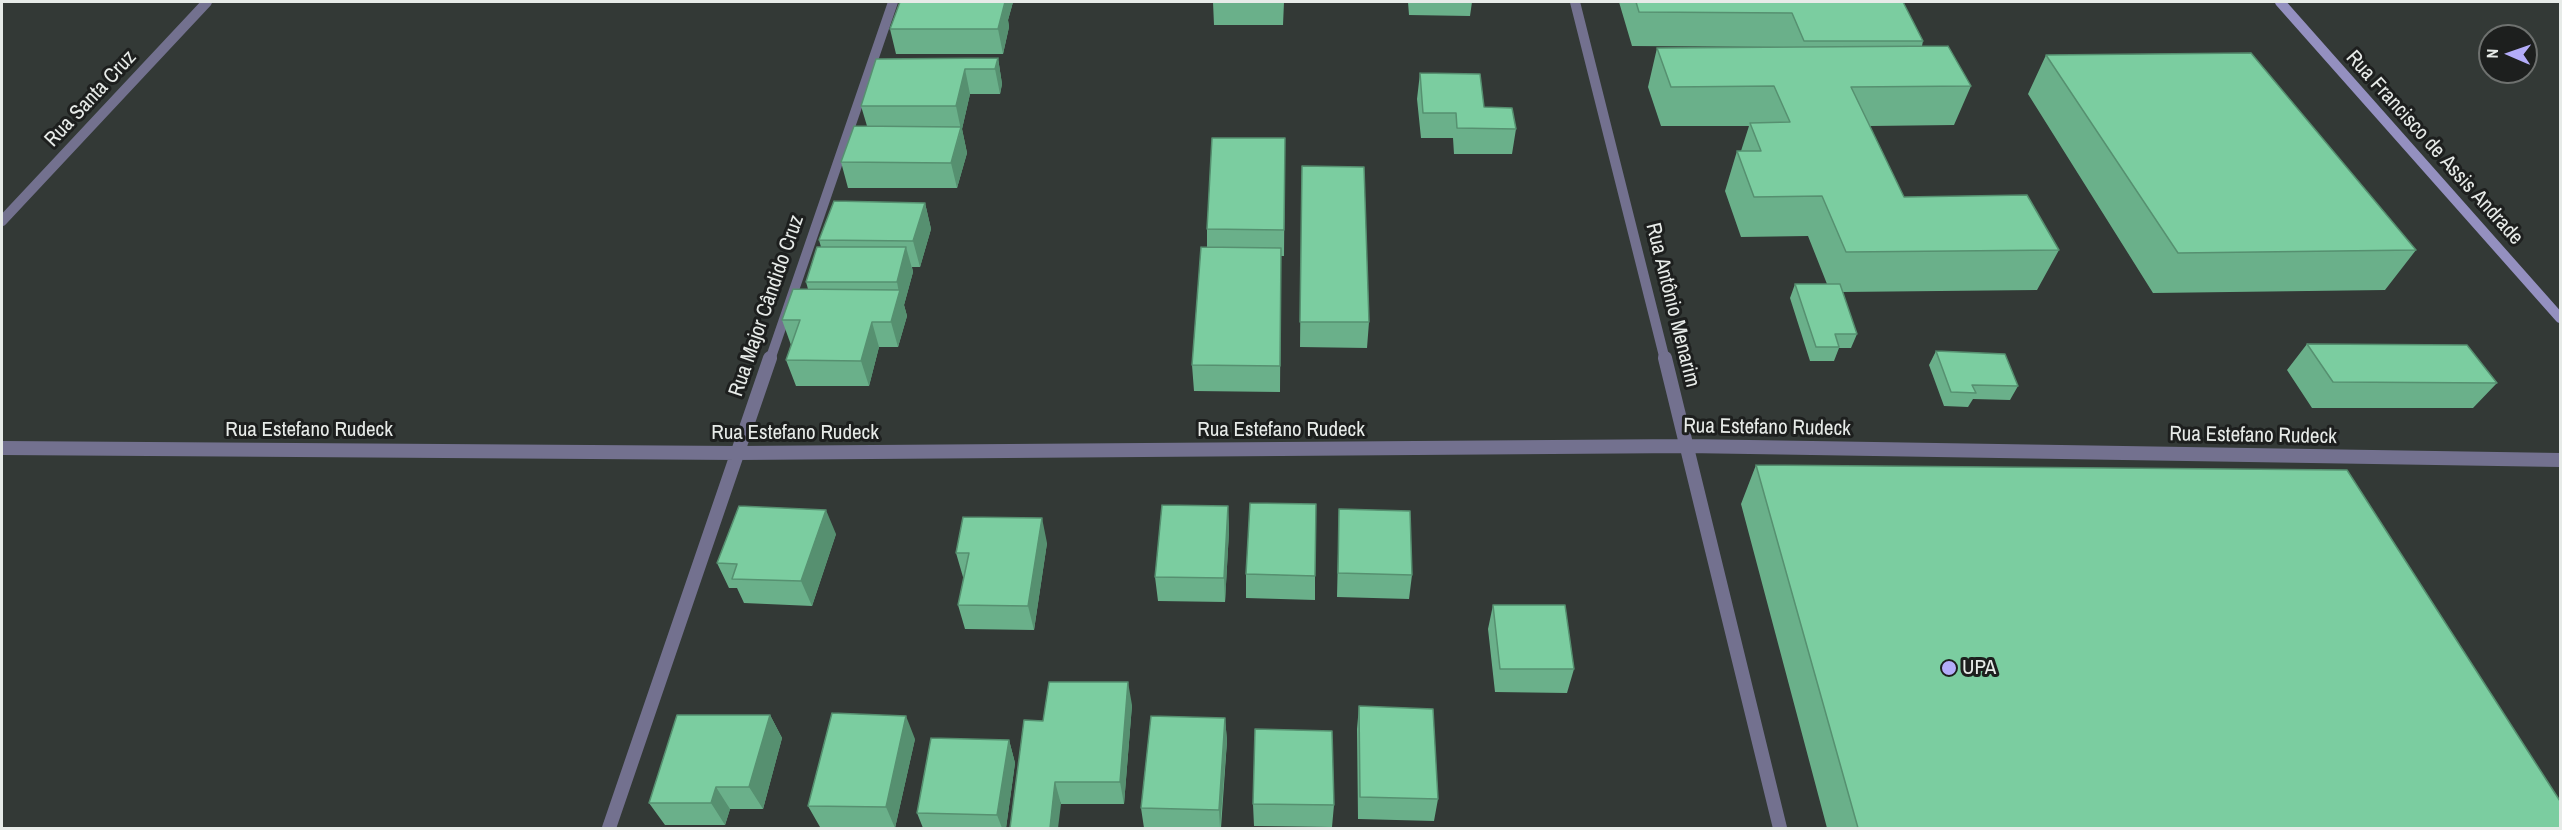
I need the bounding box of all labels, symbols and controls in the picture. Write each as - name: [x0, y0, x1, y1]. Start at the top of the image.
- north arrow: [2478, 24, 2538, 84]
- street label: Rua Santa Cruz: [40, 46, 142, 152]
- street label: Rua Francisco de Assis Andrade: [2340, 46, 2528, 250]
- text: N: [2481, 48, 2503, 59]
- street label: Rua Major Cândido Cruz: [724, 212, 810, 400]
- street label: Rua Antônio Menarim: [1639, 220, 1705, 390]
- street label: Rua Estefano Rudeck: [1683, 414, 1851, 442]
- street label: Rua Estefano Rudeck: [225, 417, 393, 443]
- street label: Rua Estefano Rudeck: [1197, 417, 1365, 443]
- street label: Rua Estefano Rudeck: [711, 420, 879, 446]
- street label: Rua Estefano Rudeck: [2169, 422, 2337, 450]
- place label: UPA: [1962, 655, 1996, 681]
- marker: UPA: [1940, 659, 1958, 677]

